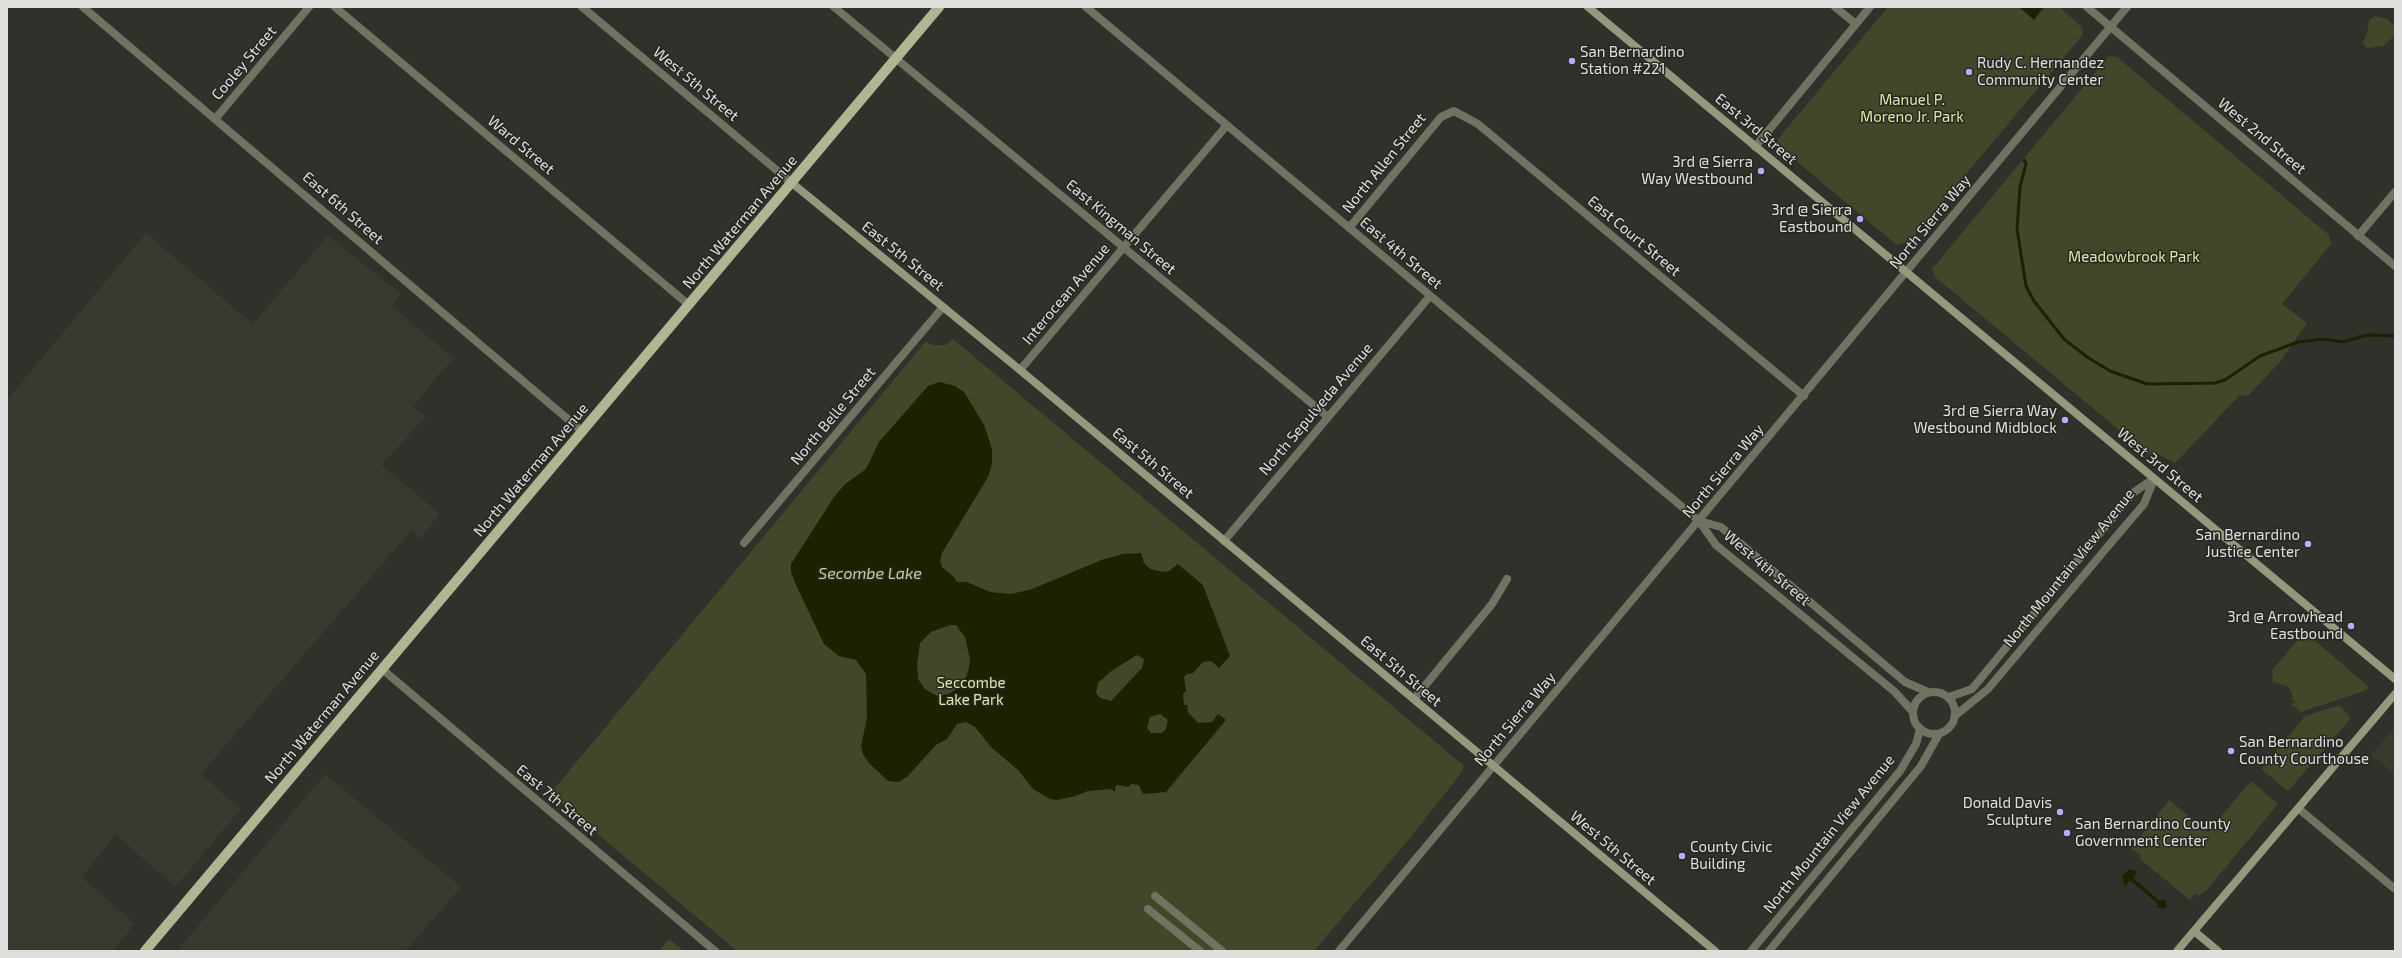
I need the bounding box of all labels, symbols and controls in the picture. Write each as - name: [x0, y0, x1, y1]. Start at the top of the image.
- street label: Cooley Street: [208, 22, 280, 104]
- street label: West 5th Street: [650, 43, 742, 125]
- place label: San Bernardino Station #221: [1580, 43, 1684, 78]
- place label: Rudy C. Hernandez Community Center: [1977, 54, 2104, 89]
- marker: San Bernardino Station #221: [1567, 56, 1577, 66]
- marker: Rudy C. Hernandez Community Center: [1964, 67, 1974, 77]
- street label: East 3rd Street: [1711, 90, 1801, 168]
- park label: Manuel P. Moreno Jr. Park: [1860, 91, 1964, 126]
- street label: West 2nd Street: [2214, 94, 2310, 178]
- street label: North Allen Street: [1338, 110, 1430, 216]
- street label: Ward Street: [484, 112, 558, 178]
- street label: North Waterman Avenue: [679, 152, 801, 292]
- place label: 3rd @ Sierra Way Westbound: [1641, 153, 1753, 188]
- marker: 3rd @ Sierra Way Westbound: [1756, 166, 1766, 176]
- street label: East 6th Street: [299, 168, 387, 248]
- street label: North Sierra Way: [1886, 171, 1974, 273]
- street label: East Kingman Street: [1062, 176, 1180, 278]
- street label: East Court Street: [1584, 192, 1684, 280]
- place label: 3rd @ Sierra Eastbound: [1771, 201, 1852, 236]
- street label: East 4th Street: [1356, 213, 1446, 293]
- marker: 3rd @ Sierra Eastbound: [1855, 214, 1865, 224]
- street label: East 5th Street: [858, 217, 948, 295]
- street label: Interocean Avenue: [1018, 240, 1114, 348]
- park label: Meadowbrook Park: [2068, 248, 2200, 266]
- street label: North Sepulveda Avenue: [1255, 339, 1377, 479]
- street label: North Belle Street: [787, 363, 879, 469]
- street label: North Waterman Avenue: [470, 400, 592, 540]
- place label: 3rd @ Sierra Way Westbound Midblock: [1913, 402, 2057, 437]
- marker: 3rd @ Sierra Way Westbound Midblock: [2060, 415, 2070, 425]
- street label: North Sierra Way: [1679, 420, 1767, 522]
- street label: East 5th Street: [1109, 424, 1197, 502]
- street label: West 3rd Street: [2113, 424, 2207, 506]
- street label: North Mountain View Avenue: [2000, 485, 2138, 651]
- place label: San Bernardino Justice Center: [2196, 526, 2300, 561]
- street label: West 4th Street: [1720, 527, 1814, 609]
- marker: San Bernardino Justice Center: [2303, 539, 2313, 549]
- water label: Secombe Lake: [818, 564, 922, 584]
- place label: 3rd @ Arrowhead Eastbound: [2227, 608, 2343, 643]
- marker: 3rd @ Arrowhead Eastbound: [2346, 621, 2356, 631]
- street label: East 5th Street: [1357, 632, 1445, 710]
- street label: North Waterman Avenue: [261, 647, 383, 787]
- street label: North Sierra Way: [1471, 668, 1559, 770]
- park label: Seccombe Lake Park: [936, 674, 1006, 709]
- place label: San Bernardino County Courthouse: [2239, 733, 2369, 768]
- marker: San Bernardino County Courthouse: [2226, 746, 2236, 756]
- street label: North Mountain View Avenue: [1760, 751, 1898, 917]
- street label: East 7th Street: [513, 761, 601, 839]
- place label: Donald Davis Sculpture: [1963, 794, 2052, 829]
- street label: West 5th Street: [1567, 807, 1659, 889]
- marker: Donald Davis Sculpture: [2055, 807, 2065, 817]
- place label: San Bernardino County Government Center: [2075, 815, 2231, 850]
- marker: San Bernardino County Government Center: [2062, 828, 2072, 838]
- place label: County Civic Building: [1690, 838, 1773, 873]
- marker: County Civic Building: [1677, 851, 1687, 861]

